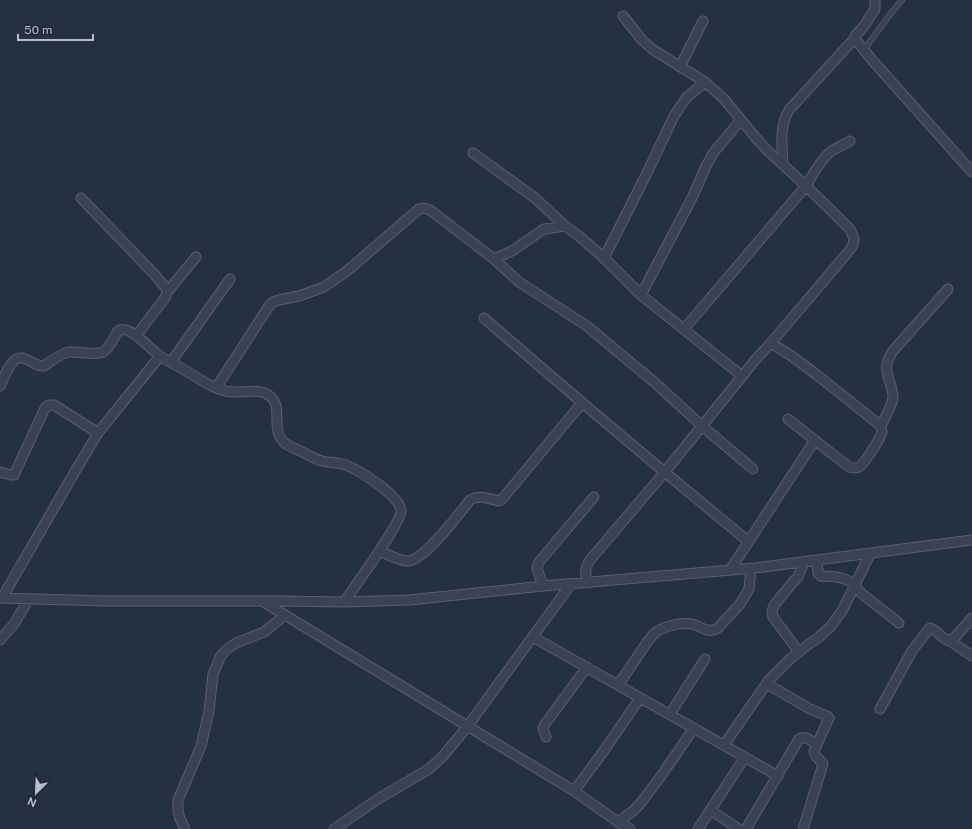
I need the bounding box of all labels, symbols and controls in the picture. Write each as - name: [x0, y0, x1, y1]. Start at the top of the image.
- scale bar: [18, 16, 93, 42]
- text: 50 m: [24, 23, 52, 37]
- north arrow: [16, 773, 56, 813]
- text: N: [26, 795, 38, 809]

